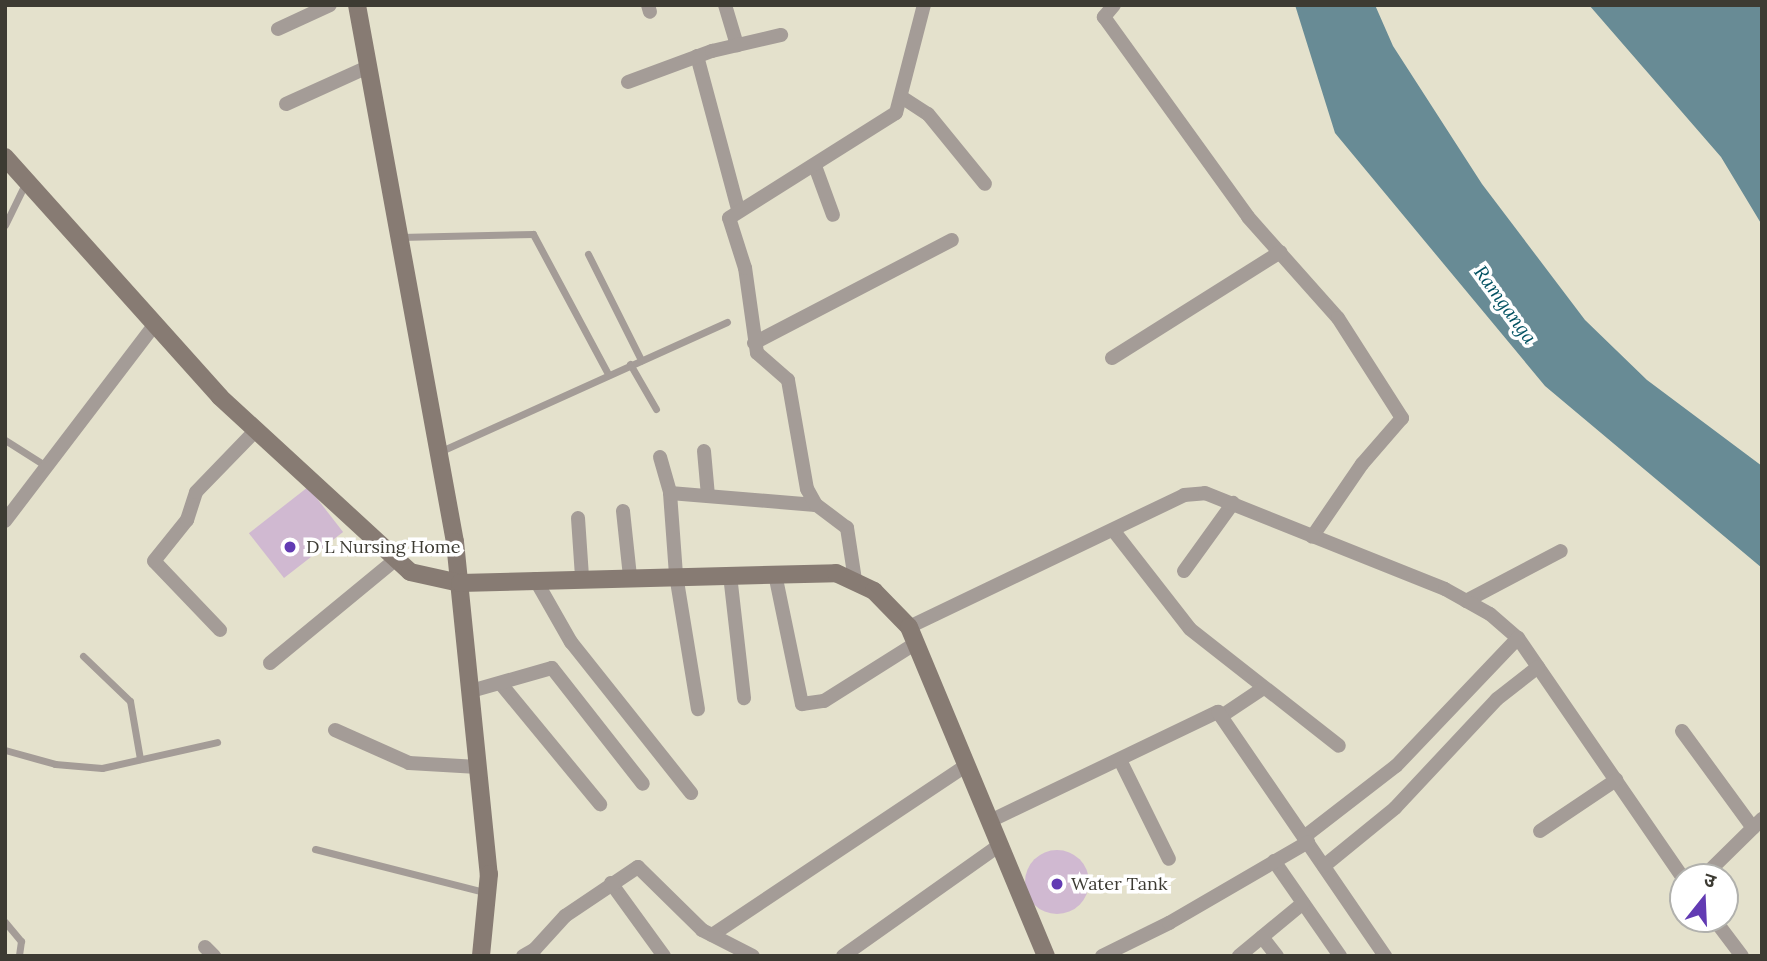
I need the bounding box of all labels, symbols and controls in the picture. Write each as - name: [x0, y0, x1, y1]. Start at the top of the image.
- water label: Ramganga: [1469, 261, 1541, 349]
- place label: D L Nursing Home: [306, 536, 461, 558]
- marker: D L Nursing Home: [280, 537, 300, 557]
- north arrow: [1669, 863, 1739, 933]
- text: उ: [1701, 867, 1719, 893]
- place label: Water Tank: [1071, 873, 1168, 895]
- marker: Water Tank: [1049, 876, 1065, 892]

